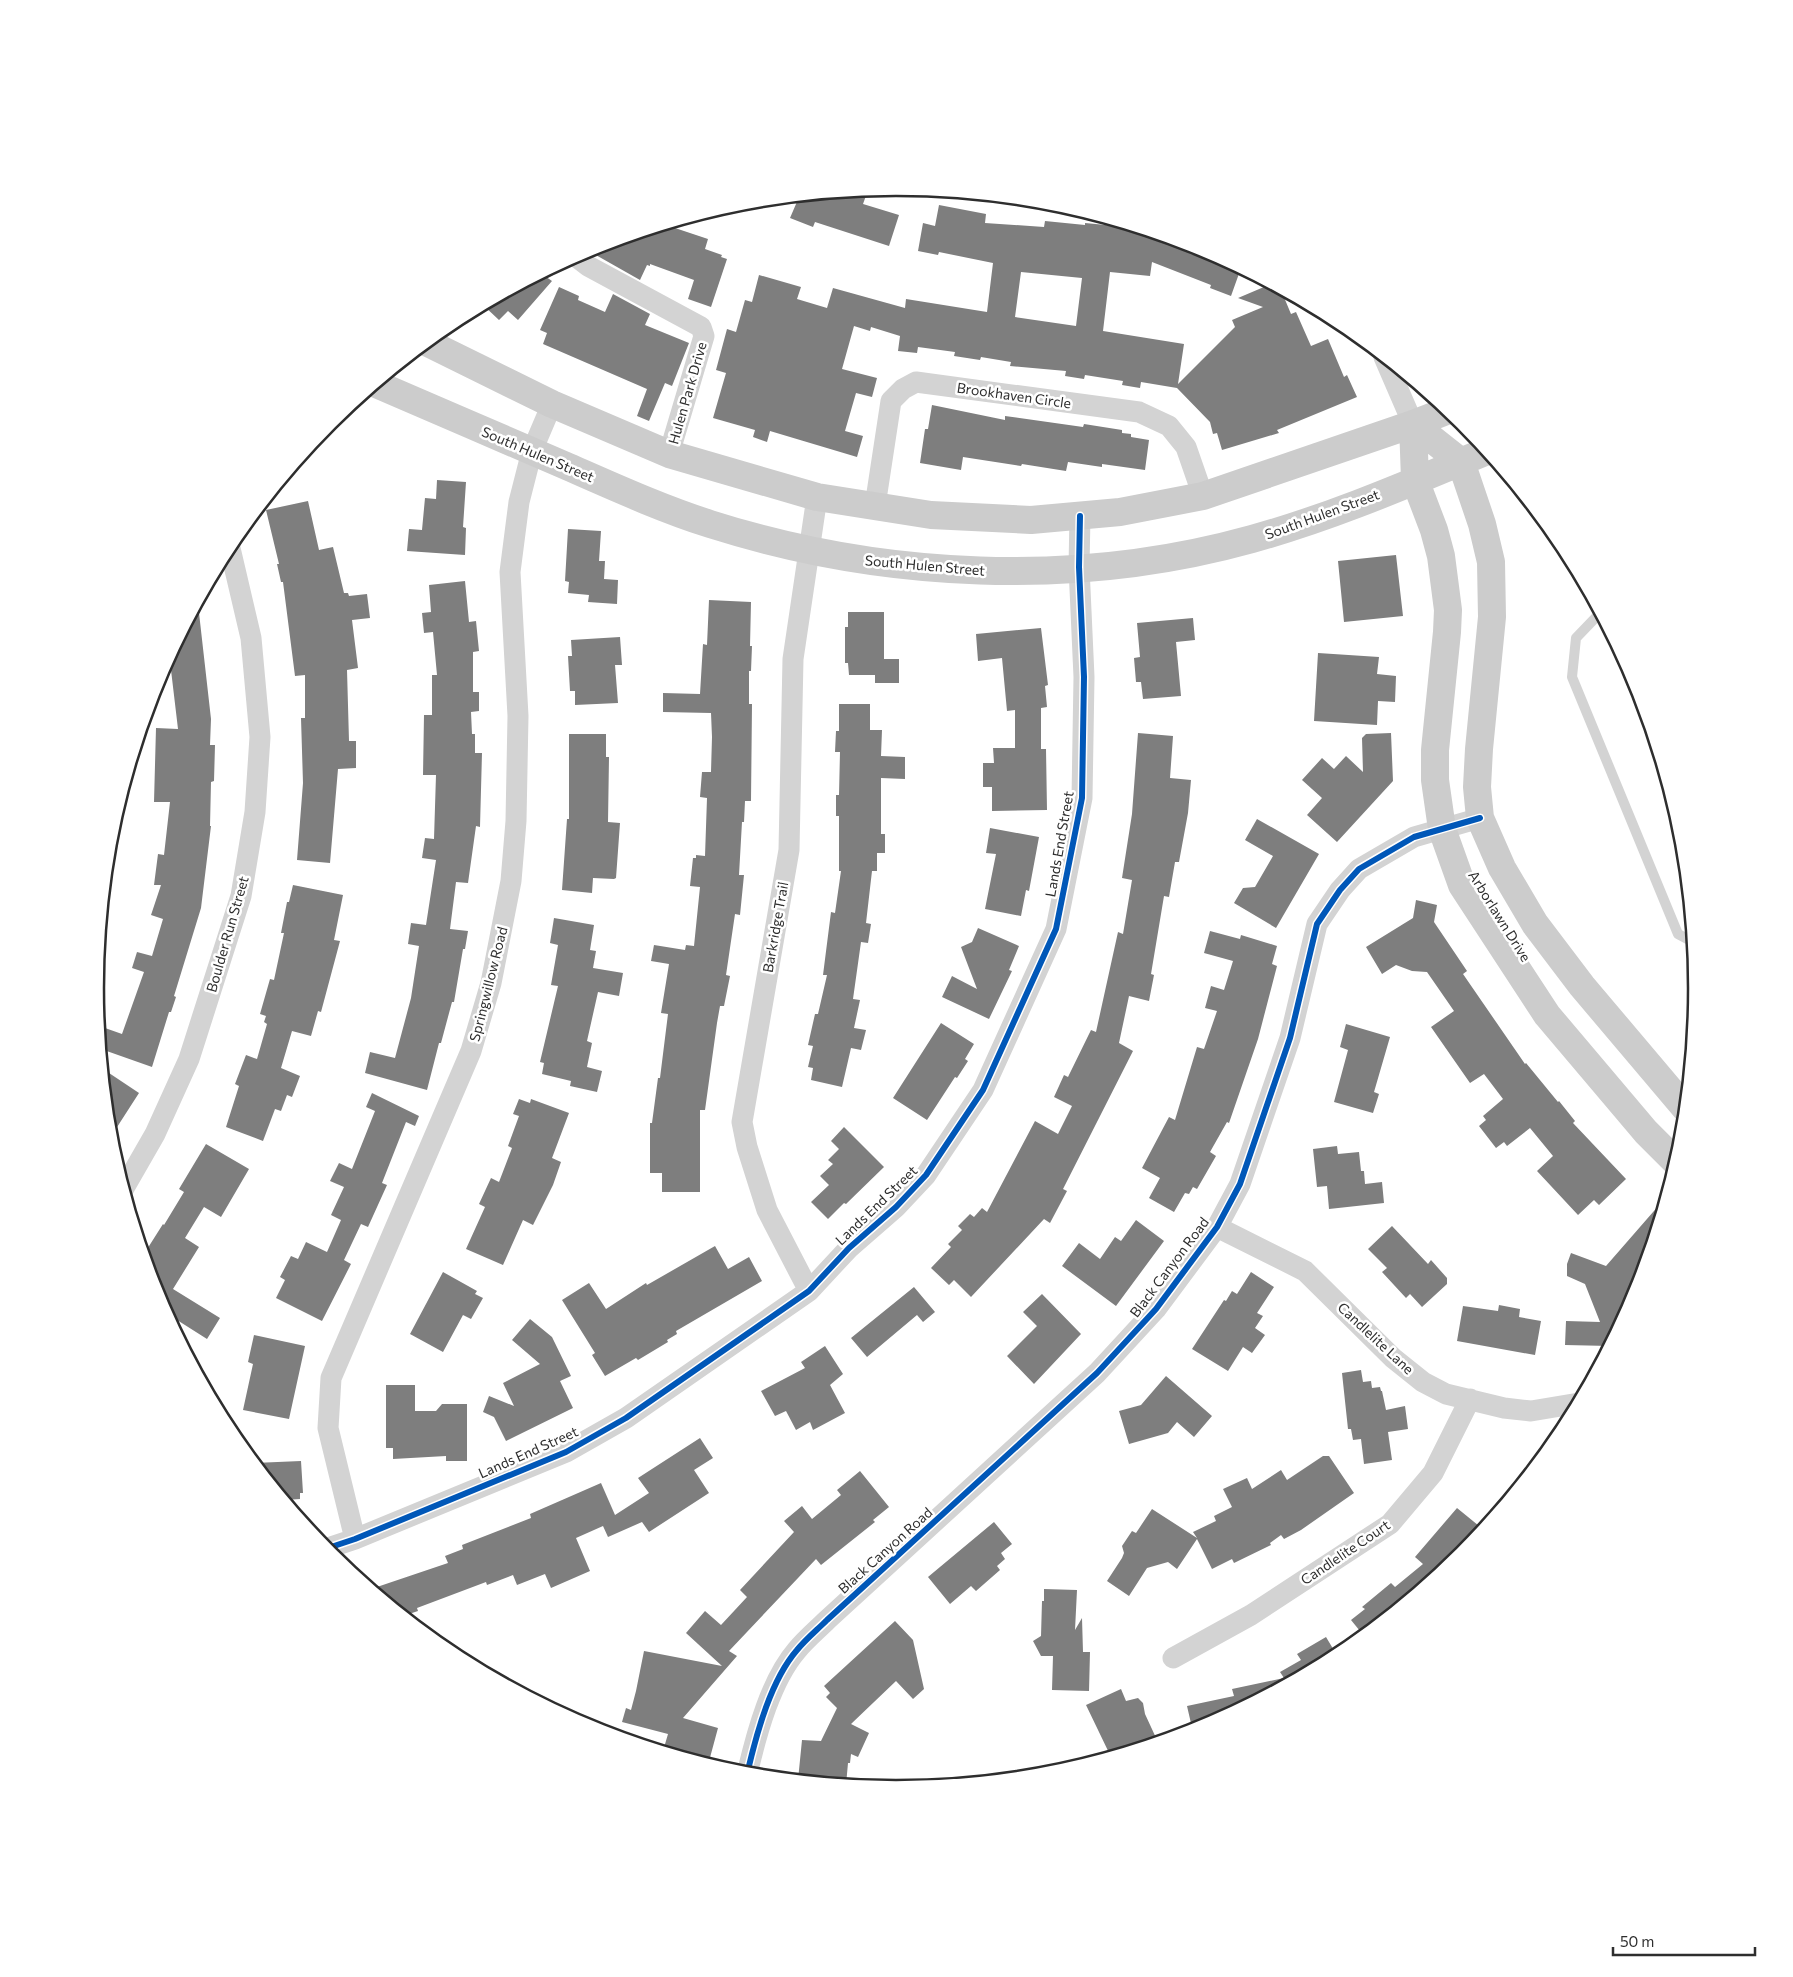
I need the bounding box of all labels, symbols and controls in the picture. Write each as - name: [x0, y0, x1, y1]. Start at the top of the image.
- street label: Hulen Park Drive: [664, 340, 710, 446]
- street label: Brookhaven Circle: [956, 379, 1072, 411]
- street label: South Hulen Street: [479, 423, 597, 485]
- street label: South Hulen Street: [1263, 485, 1382, 543]
- street label: South Hulen Street: [864, 551, 986, 579]
- street label: Lands End Street: [1041, 790, 1077, 898]
- street label: Arborlawn Drive: [1465, 867, 1535, 965]
- street label: Boulder Run Street: [202, 874, 252, 994]
- street label: Barkridge Trail: [759, 880, 791, 974]
- street label: Springwillow Road: [465, 925, 511, 1043]
- street label: Lands End Street: [832, 1161, 921, 1248]
- street label: Black Canyon Road: [1126, 1214, 1212, 1320]
- street label: Candlelite Lane: [1335, 1299, 1417, 1377]
- street label: Lands End Street: [476, 1422, 581, 1482]
- street label: Black Canyon Road: [834, 1503, 936, 1597]
- street label: Candlelite Court: [1297, 1516, 1393, 1588]
- scale bar: [1613, 1924, 1756, 1956]
- text: 50 m: [1620, 1932, 1654, 1950]

